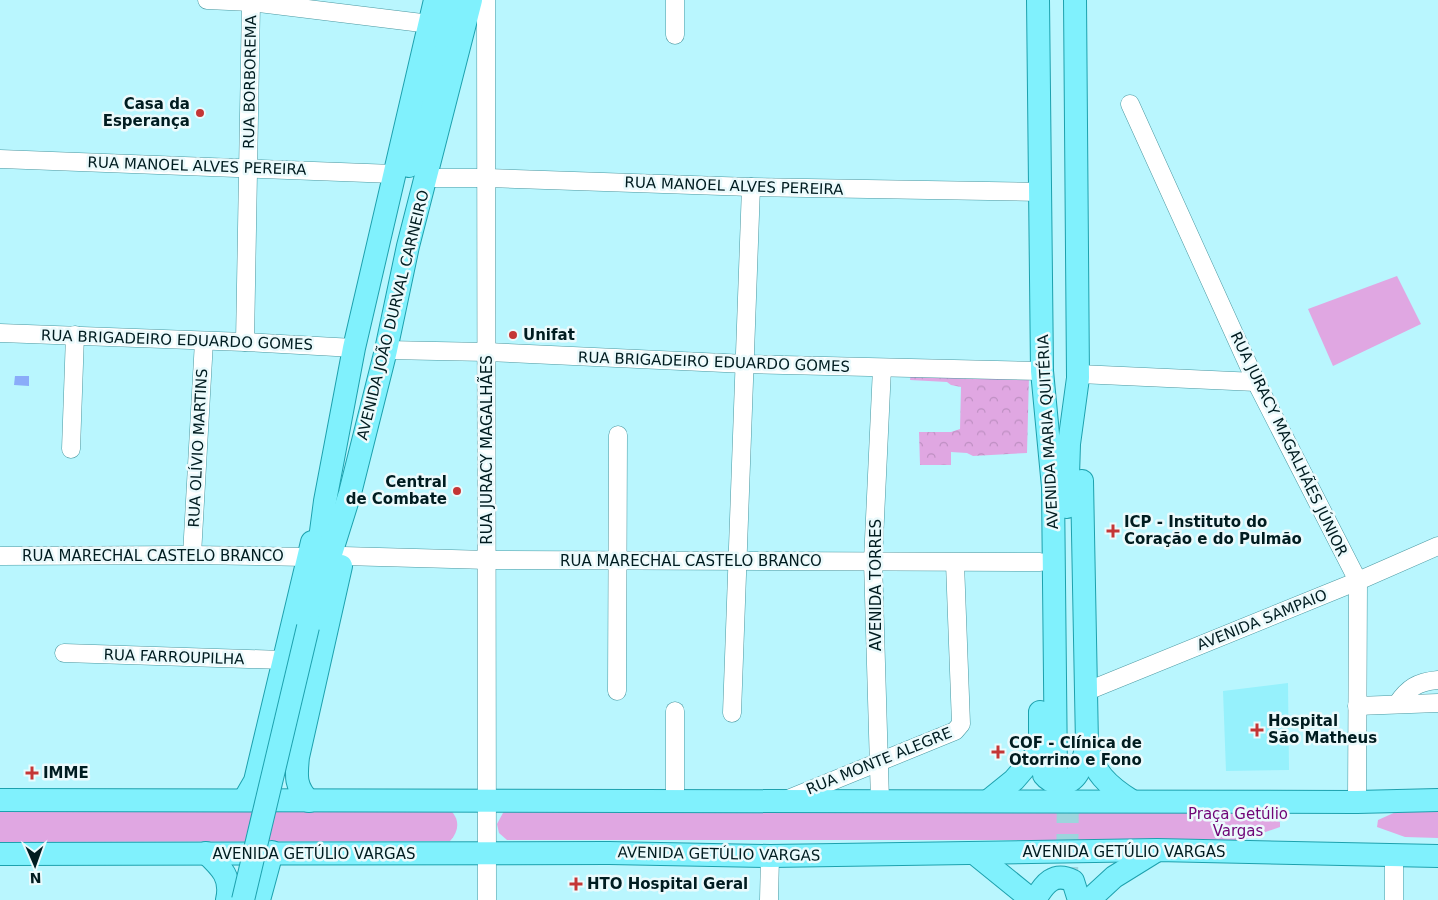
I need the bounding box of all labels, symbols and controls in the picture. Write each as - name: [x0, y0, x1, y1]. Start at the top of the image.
- street label: RUA BORBOREMA: [240, 14, 260, 149]
- place label: Casa da Esperança: [103, 95, 190, 130]
- marker: Casa da Esperança: [194, 107, 206, 119]
- street label: RUA MANOEL ALVES PEREIRA: [87, 153, 308, 179]
- street label: RUA MANOEL ALVES PEREIRA: [624, 173, 845, 199]
- street label: AVENIDA JOÃO DURVAL CARNEIRO: [352, 188, 433, 442]
- street label: RUA BRIGADEIRO EDUARDO GOMES: [41, 326, 313, 354]
- place label: Unifat: [523, 326, 575, 344]
- street label: RUA JURACY MAGALHÃES JÚNIOR: [1227, 328, 1352, 559]
- marker: Unifat: [507, 329, 519, 341]
- street label: AVENIDA MARIA QUITÉRIA: [1033, 333, 1062, 530]
- street label: RUA BRIGADEIRO EDUARDO GOMES: [578, 348, 850, 376]
- street label: RUA JURACY MAGALHÃES: [477, 355, 496, 545]
- street label: RUA OLÍVIO MARTINS: [184, 368, 211, 528]
- place label: Central de Combate: [346, 473, 447, 508]
- marker: Central de Combate: [451, 485, 463, 497]
- place label: ICP - Instituto do Coração e do Pulmão: [1124, 513, 1302, 548]
- street label: AVENIDA TORRES: [867, 519, 885, 651]
- marker: ICP - Instituto do Coração e do Pulmão: [1106, 524, 1120, 538]
- street label: RUA MARECHAL CASTELO BRANCO: [22, 547, 284, 565]
- street label: RUA MARECHAL CASTELO BRANCO: [560, 552, 822, 570]
- street label: AVENIDA SAMPAIO: [1194, 586, 1330, 654]
- street label: RUA FARROUPILHA: [103, 646, 245, 668]
- place label: Hospital São Matheus: [1268, 712, 1377, 747]
- marker: Hospital São Matheus: [1250, 723, 1264, 737]
- street label: RUA MONTE ALEGRE: [804, 724, 954, 798]
- place label: COF - Clínica de Otorrino e Fono: [1009, 734, 1142, 769]
- marker: COF - Clínica de Otorrino e Fono: [991, 745, 1005, 759]
- place label: IMME: [43, 764, 89, 782]
- marker: IMME: [25, 766, 39, 780]
- park label: Praça Getúlio Vargas: [1188, 805, 1288, 840]
- north arrow: [10, 840, 60, 890]
- street label: AVENIDA GETÚLIO VARGAS: [617, 842, 821, 865]
- street label: AVENIDA GETÚLIO VARGAS: [1023, 842, 1226, 861]
- street label: AVENIDA GETÚLIO VARGAS: [213, 844, 416, 863]
- text: N: [29, 870, 42, 886]
- place label: HTO Hospital Geral: [587, 875, 748, 893]
- marker: HTO Hospital Geral: [569, 877, 583, 891]

